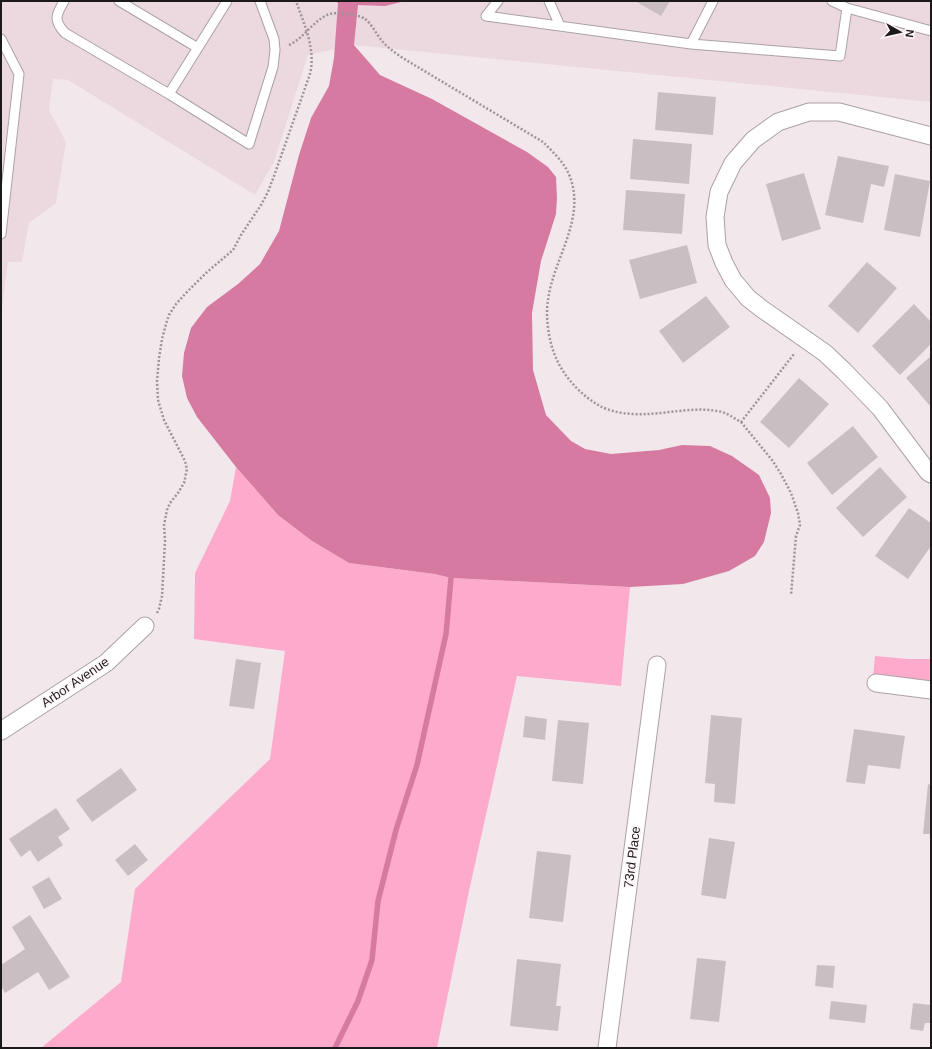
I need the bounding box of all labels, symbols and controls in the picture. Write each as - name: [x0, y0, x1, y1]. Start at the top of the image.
- north arrow: [880, 12, 920, 52]
- text: N: [903, 29, 916, 38]
- street label: Arbor Avenue: [38, 654, 112, 710]
- street label: 73rd Place: [621, 825, 643, 889]

